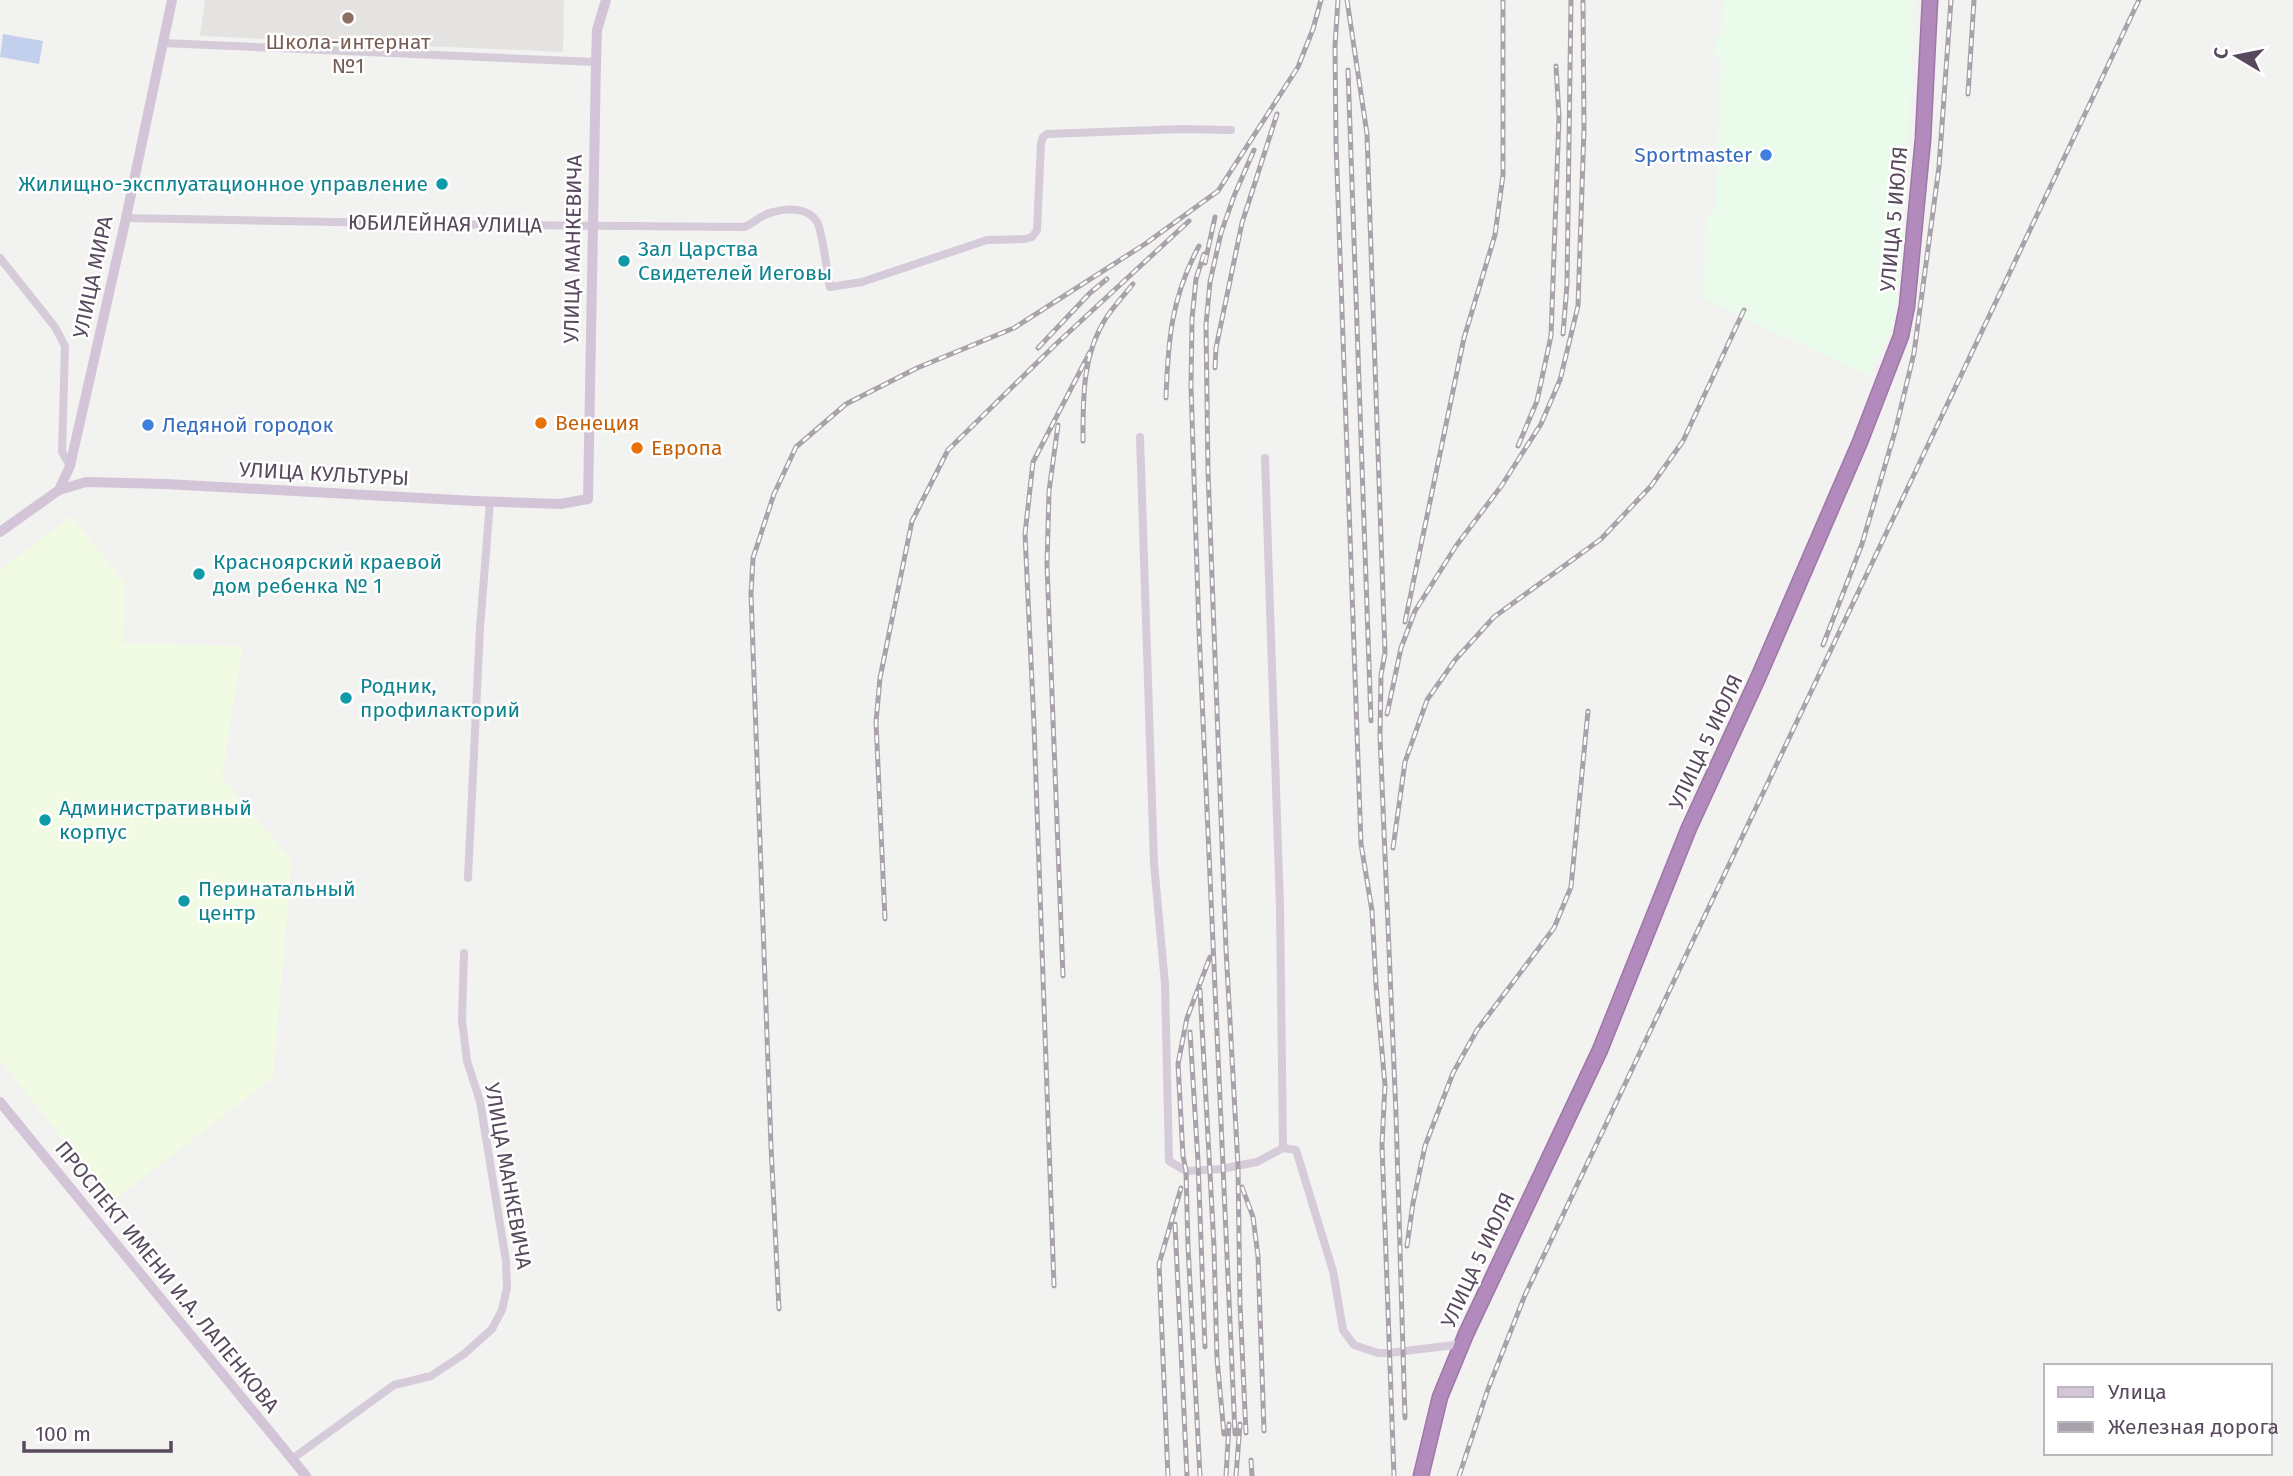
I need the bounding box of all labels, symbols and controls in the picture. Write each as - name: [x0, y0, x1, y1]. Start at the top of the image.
- marker: Школа-интернат №1: [340, 10, 356, 26]
- north arrow: [2202, 21, 2272, 91]
- place label: Школа-интернат №1: [266, 29, 431, 79]
- text: С: [2208, 46, 2233, 61]
- place label: Sportmaster: [1634, 142, 1752, 168]
- street label: УЛИЦА 5 ИЮЛЯ: [1875, 145, 1913, 293]
- marker: Sportmaster: [1758, 147, 1774, 163]
- street label: УЛИЦА МАНКЕВИЧА: [558, 154, 588, 344]
- place label: Жилищно-эксплуатационное управление: [18, 171, 428, 197]
- marker: Жилищно-эксплуатационное управление: [434, 176, 450, 192]
- street label: ЮБИЛЕЙНАЯ УЛИЦА: [348, 209, 542, 239]
- street label: УЛИЦА МИРА: [67, 214, 119, 340]
- place label: Зал Царства Свидетелей Иеговы: [638, 236, 832, 286]
- marker: Зал Царства Свидетелей Иеговы: [616, 253, 632, 269]
- place label: Венеция: [555, 410, 640, 436]
- place label: Ледяной городок: [162, 412, 333, 438]
- marker: Венеция: [533, 415, 549, 431]
- marker: Ледяной городок: [140, 417, 156, 433]
- place label: Европа: [651, 435, 722, 461]
- marker: Европа: [629, 440, 645, 456]
- street label: УЛИЦА КУЛЬТУРЫ: [238, 457, 410, 491]
- place label: Красноярский краевой дом ребенка № 1: [213, 549, 442, 599]
- marker: Красноярский краевой дом ребенка № 1: [191, 566, 207, 582]
- street label: УЛИЦА 5 ИЮЛЯ: [1663, 670, 1749, 814]
- place label: Родник, профилакторий: [360, 673, 520, 723]
- marker: Родник, профилакторий: [338, 690, 354, 706]
- place label: Административный корпус: [59, 795, 252, 845]
- marker: Административный корпус: [37, 812, 53, 828]
- place label: Перинатальный центр: [198, 876, 356, 926]
- marker: Перинатальный центр: [176, 893, 192, 909]
- street label: УЛИЦА МАНКЕВИЧА: [479, 1081, 537, 1271]
- street label: ПРОСПЕКТ ИМЕНИ И.А. ЛАПЕНКОВА: [49, 1136, 285, 1418]
- street label: УЛИЦА 5 ИЮЛЯ: [1435, 1188, 1521, 1332]
- legend: [2044, 1364, 2272, 1455]
- text: Улица: [2108, 1379, 2167, 1405]
- scale bar: [24, 1410, 172, 1454]
- text: Железная дорога: [2108, 1414, 2279, 1440]
- text: 100 m: [35, 1421, 91, 1447]

